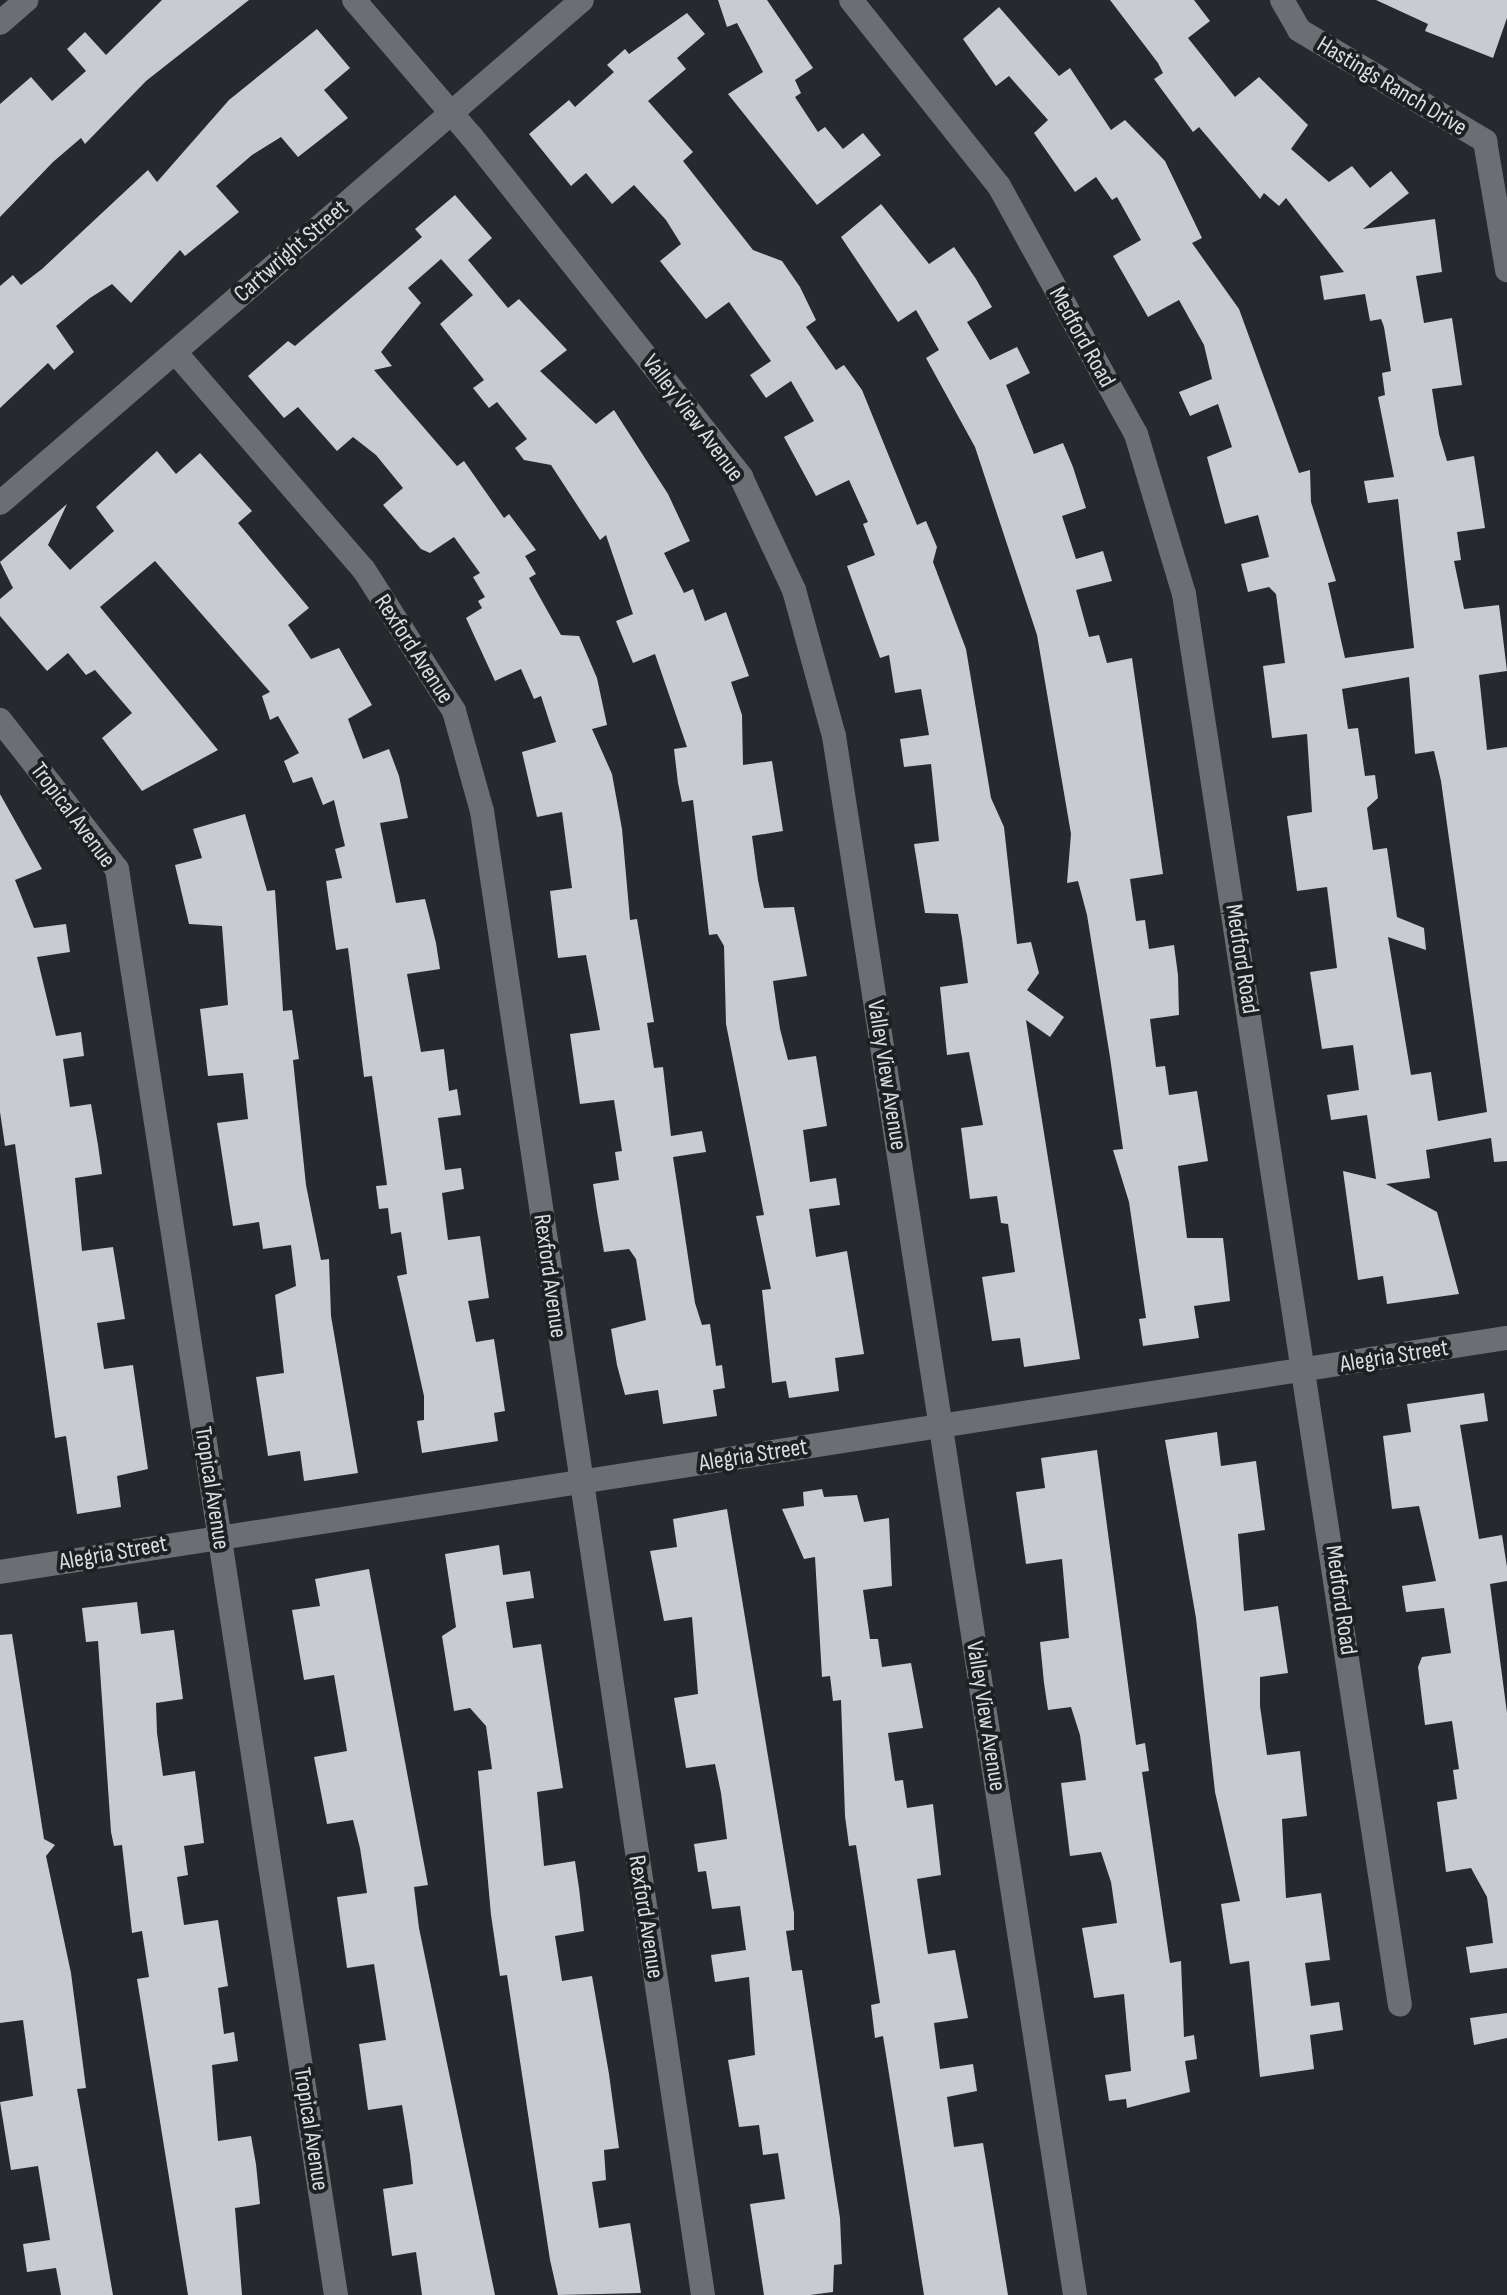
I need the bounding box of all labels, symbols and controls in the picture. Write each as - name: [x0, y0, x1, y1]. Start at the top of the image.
- street label: Hastings Ranch Drive: [1312, 30, 1472, 142]
- street label: Cartwright Street: [228, 194, 354, 308]
- street label: Medford Road: [1043, 282, 1121, 392]
- street label: Valley View Avenue: [636, 349, 750, 487]
- street label: Rexford Avenue: [368, 589, 460, 709]
- street label: Tropical Avenue: [24, 757, 122, 873]
- street label: Medford Road: [1219, 902, 1265, 1016]
- street label: Valley View Avenue: [861, 998, 913, 1152]
- street label: Rexford Avenue: [527, 1212, 573, 1340]
- street label: Alegria Street: [1338, 1333, 1450, 1379]
- street label: Tropical Avenue: [188, 1424, 236, 1552]
- street label: Alegria Street: [697, 1432, 809, 1478]
- street label: Alegria Street: [57, 1529, 169, 1577]
- street label: Medford Road: [1319, 1543, 1363, 1657]
- street label: Valley View Avenue: [960, 1639, 1012, 1793]
- street label: Rexford Avenue: [622, 1853, 670, 1981]
- street label: Tropical Avenue: [287, 2065, 335, 2193]

